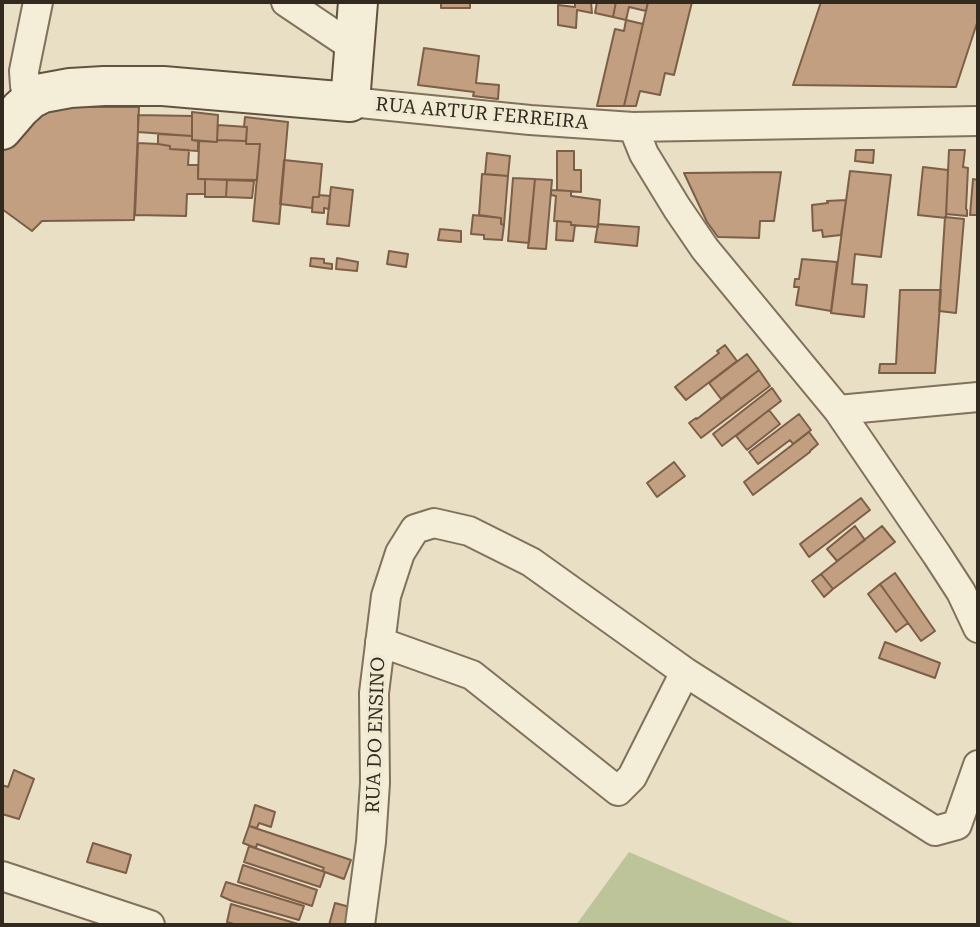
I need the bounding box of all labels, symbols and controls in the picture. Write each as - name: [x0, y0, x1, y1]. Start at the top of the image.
- street label: RUA ARTUR FERREIRA: [375, 93, 589, 135]
- street label: RUA DO ENSINO: [362, 656, 390, 814]

